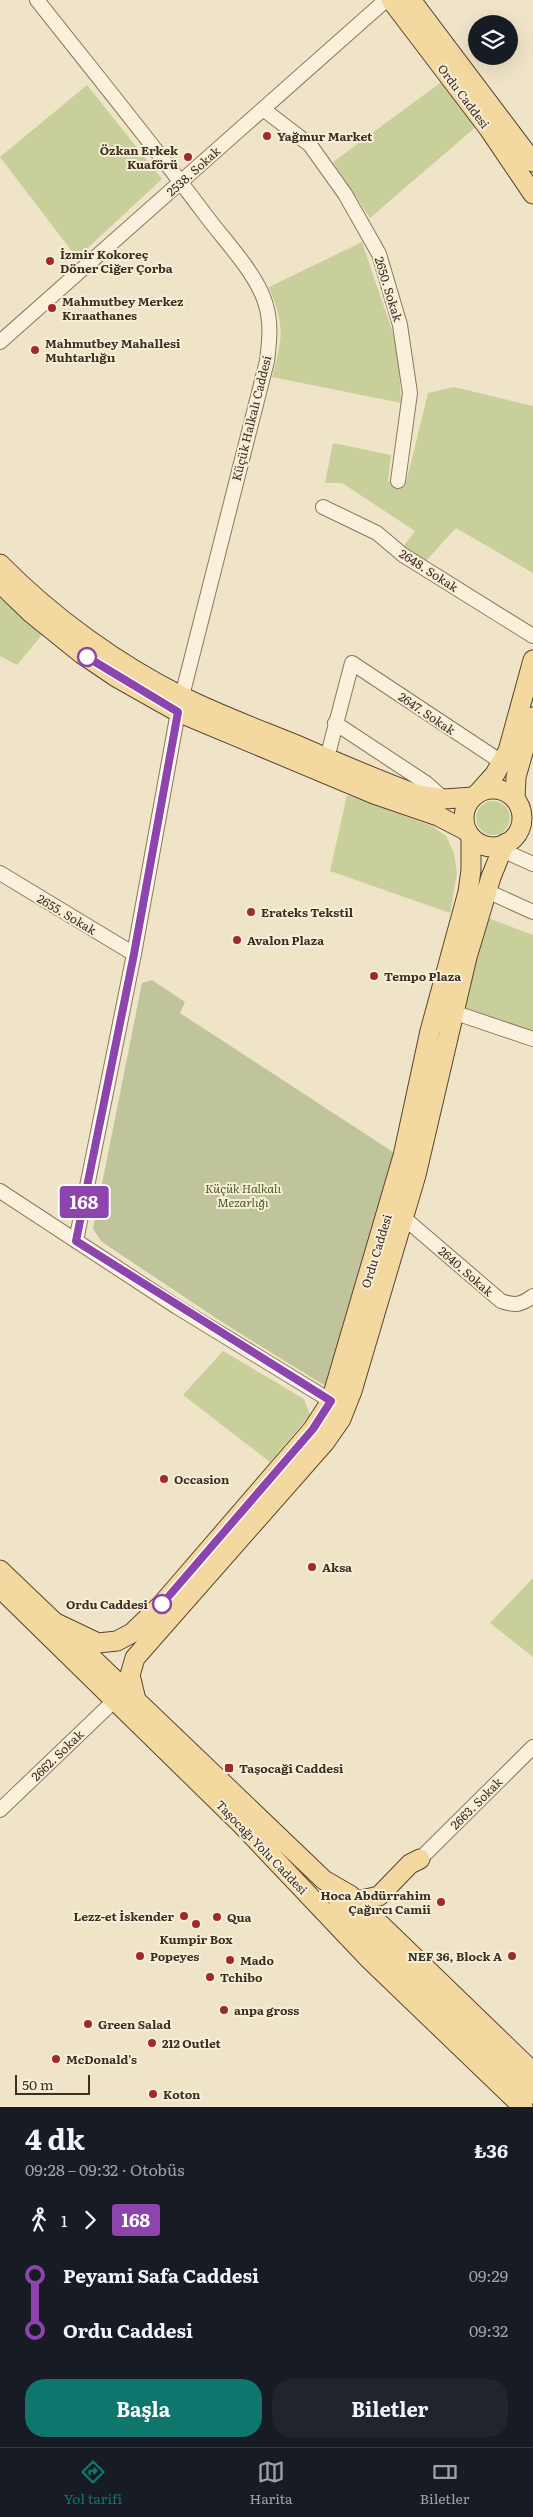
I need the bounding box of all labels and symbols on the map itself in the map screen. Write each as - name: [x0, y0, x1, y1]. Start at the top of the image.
- street label: Ordu Caddesi: [434, 60, 494, 132]
- place label: Yağmur Market: [277, 127, 373, 145]
- marker: Yağmur Market: [261, 130, 273, 142]
- place label: Özkan Erkek Kuaförü: [100, 141, 179, 173]
- street label: 2538. Sokak: [162, 142, 224, 200]
- marker: Özkan Erkek Kuaförü: [182, 151, 194, 163]
- place label: İzmir Kokoreç Döner Ciğer Çorba: [60, 245, 173, 277]
- street label: 2650. Sokak: [371, 254, 408, 324]
- marker: İzmir Kokoreç Döner Ciğer Çorba: [44, 255, 56, 267]
- place label: Mahmutbey Merkez Kıraathanes: [62, 292, 184, 324]
- marker: Mahmutbey Merkez Kıraathanes: [46, 302, 58, 314]
- place label: Mahmutbey Mahallesi Muhtarlığıı: [45, 334, 181, 366]
- marker: Mahmutbey Mahallesi Muhtarlığıı: [29, 344, 41, 356]
- street label: Küçük Halkalı Caddesi: [227, 353, 275, 483]
- street label: 2648. Sokak: [396, 544, 463, 596]
- unlabelled marker: [77, 647, 97, 667]
- street label: 2647. Sokak: [395, 687, 460, 739]
- street label: 2655. Sokak: [34, 889, 101, 939]
- place label: Erateks Tekstil: [261, 903, 354, 921]
- marker: Erateks Tekstil: [245, 906, 257, 918]
- place label: Avalon Plaza: [247, 931, 324, 949]
- marker: Avalon Plaza: [231, 934, 243, 946]
- place label: Tempo Plaza: [384, 967, 461, 985]
- marker: Tempo Plaza: [368, 970, 380, 982]
- park label: Küçük Halkalı Mezarlığı: [205, 1179, 281, 1211]
- line badge: 168: [55, 1186, 113, 1218]
- street label: Ordu Caddesi: [356, 1212, 396, 1290]
- street label: 2640. Sokak: [435, 1242, 498, 1300]
- place label: Occasion: [174, 1470, 230, 1488]
- marker: Occasion: [158, 1473, 170, 1485]
- place label: Aksa: [322, 1558, 352, 1576]
- marker: Aksa: [306, 1561, 318, 1573]
- marker: Ordu Caddesi: [152, 1594, 172, 1614]
- place label: Ordu Caddesi: [66, 1595, 149, 1613]
- street label: 2662. Sokak: [27, 1725, 88, 1785]
- place label: Taşocaği Caddesi: [239, 1759, 344, 1777]
- marker: Taşocaği Caddesi: [223, 1762, 235, 1774]
- street label: 2663. Sokak: [446, 1772, 507, 1833]
- street label: Taşocağı Yolu Caddesi: [212, 1796, 312, 1898]
- place label: Hoca Abdürrahim Çağırcı Camii: [321, 1886, 432, 1918]
- marker: Hoca Abdürrahim Çağırcı Camii: [435, 1896, 447, 1908]
- place label: Lezz-et İskender: [74, 1907, 174, 1925]
- place label: Qua: [227, 1908, 252, 1926]
- marker: Lezz-et İskender: [178, 1910, 190, 1922]
- marker: Qua: [211, 1911, 223, 1923]
- marker: Kumpir Box: [190, 1918, 202, 1930]
- place label: Kumpir Box: [160, 1930, 233, 1948]
- place label: Popeyes: [150, 1947, 199, 1965]
- place label: NEF 36, Block A: [408, 1947, 502, 1965]
- marker: Popeyes: [134, 1950, 146, 1962]
- marker: NEF 36, Block A: [506, 1950, 518, 1962]
- place label: Mado: [240, 1951, 274, 1969]
- marker: Mado: [224, 1954, 236, 1966]
- place label: Tchibo: [220, 1968, 263, 1986]
- marker: Tchibo: [204, 1971, 216, 1983]
- place label: anpa gross: [234, 2001, 299, 2019]
- marker: anpa gross: [218, 2004, 230, 2016]
- place label: Green Salad: [98, 2015, 171, 2033]
- marker: Green Salad: [82, 2018, 94, 2030]
- place label: 212 Outlet: [162, 2034, 222, 2052]
- marker: 212 Outlet: [146, 2037, 158, 2049]
- place label: McDonald's: [66, 2050, 137, 2068]
- marker: McDonald's: [50, 2053, 62, 2065]
- scale bar: [15, 2072, 90, 2095]
- place label: Koton: [163, 2085, 201, 2103]
- marker: Koton: [147, 2088, 159, 2100]

